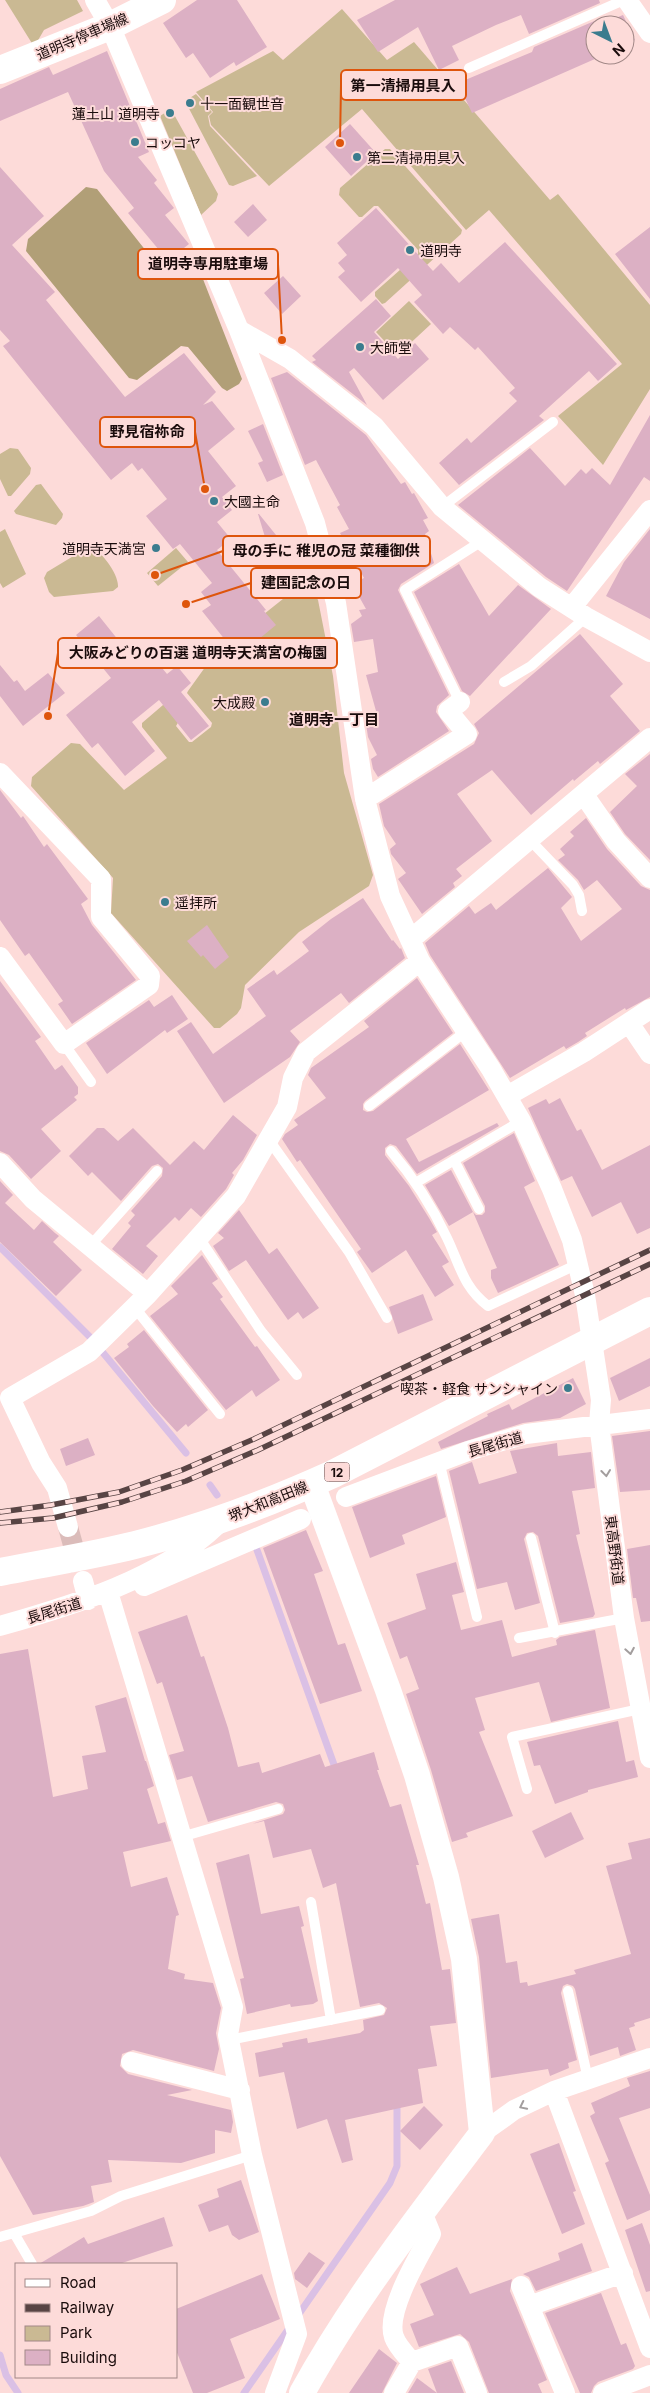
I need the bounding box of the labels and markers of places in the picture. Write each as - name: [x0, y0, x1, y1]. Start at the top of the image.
- callout: 第一清掃用具入: [341, 70, 466, 100]
- place label: 十一面観世音: [200, 95, 284, 112]
- marker: 十一面観世音: [184, 97, 196, 109]
- place label: 蓮土山 道明寺: [72, 105, 160, 122]
- marker: 蓮土山 道明寺: [164, 107, 176, 119]
- place label: コッコヤ: [145, 134, 201, 151]
- marker: コッコヤ: [129, 136, 141, 148]
- place label: 第二清掃用具入: [367, 149, 465, 166]
- marker: 第二清掃用具入: [351, 151, 363, 163]
- place label: 道明寺: [420, 242, 462, 259]
- marker: 道明寺: [404, 244, 416, 256]
- callout: 道明寺専用駐車場: [138, 249, 278, 279]
- place label: 大師堂: [370, 339, 412, 356]
- marker: 大師堂: [354, 341, 366, 353]
- callout: 野見宿祢命: [100, 417, 195, 447]
- place label: 大國主命: [224, 493, 280, 510]
- marker: 大國主命: [208, 495, 220, 507]
- callout: 母の手に 稚児の冠 菜種御供: [223, 536, 430, 566]
- place label: 道明寺天満宮: [62, 540, 146, 557]
- marker: 道明寺天満宮: [150, 542, 162, 554]
- callout: 建国記念の日: [251, 568, 361, 598]
- callout: 大阪みどりの百選 道明寺天満宮の梅園: [58, 638, 337, 668]
- place label: 大成殿: [213, 694, 255, 711]
- marker: 大成殿: [259, 696, 271, 708]
- place label: 遥拝所: [175, 894, 217, 911]
- marker: 遥拝所: [159, 896, 171, 908]
- place label: 喫茶・軽食 サンシャイン: [400, 1380, 558, 1397]
- marker: 喫茶・軽食 サンシャイン: [562, 1382, 574, 1394]

